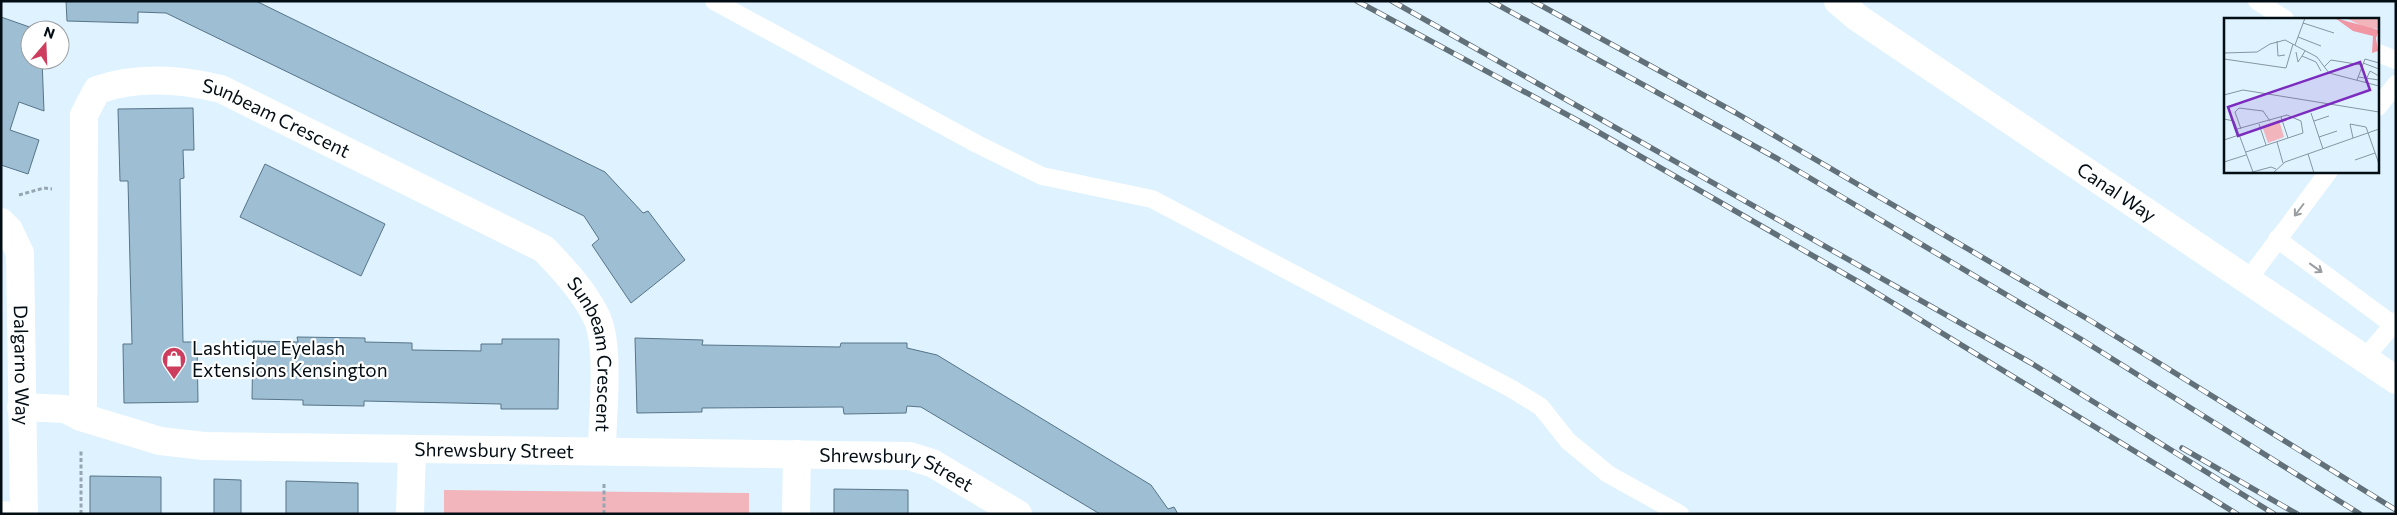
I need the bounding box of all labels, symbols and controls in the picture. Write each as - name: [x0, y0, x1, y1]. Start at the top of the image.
- inset map: [2224, 18, 2380, 172]
- north arrow: [20, 20, 70, 70]
- text: N: [42, 22, 57, 42]
- street label: Sunbeam Crescent: [201, 73, 354, 162]
- street label: Canal Way: [2073, 157, 2161, 226]
- one-way arrow: [2294, 203, 2305, 216]
- one-way arrow: [2309, 263, 2323, 273]
- street label: Sunbeam Crescent: [563, 272, 617, 433]
- street label: Dalgarno Way: [10, 305, 35, 426]
- place label: Lashtique Eyelash Extensions Kensington: [192, 336, 388, 381]
- shop icon: Lashtique Eyelash Extensions Kensington: [161, 346, 187, 380]
- street label: Shrewsbury Street: [414, 437, 574, 462]
- street label: Shrewsbury Street: [819, 443, 978, 496]

